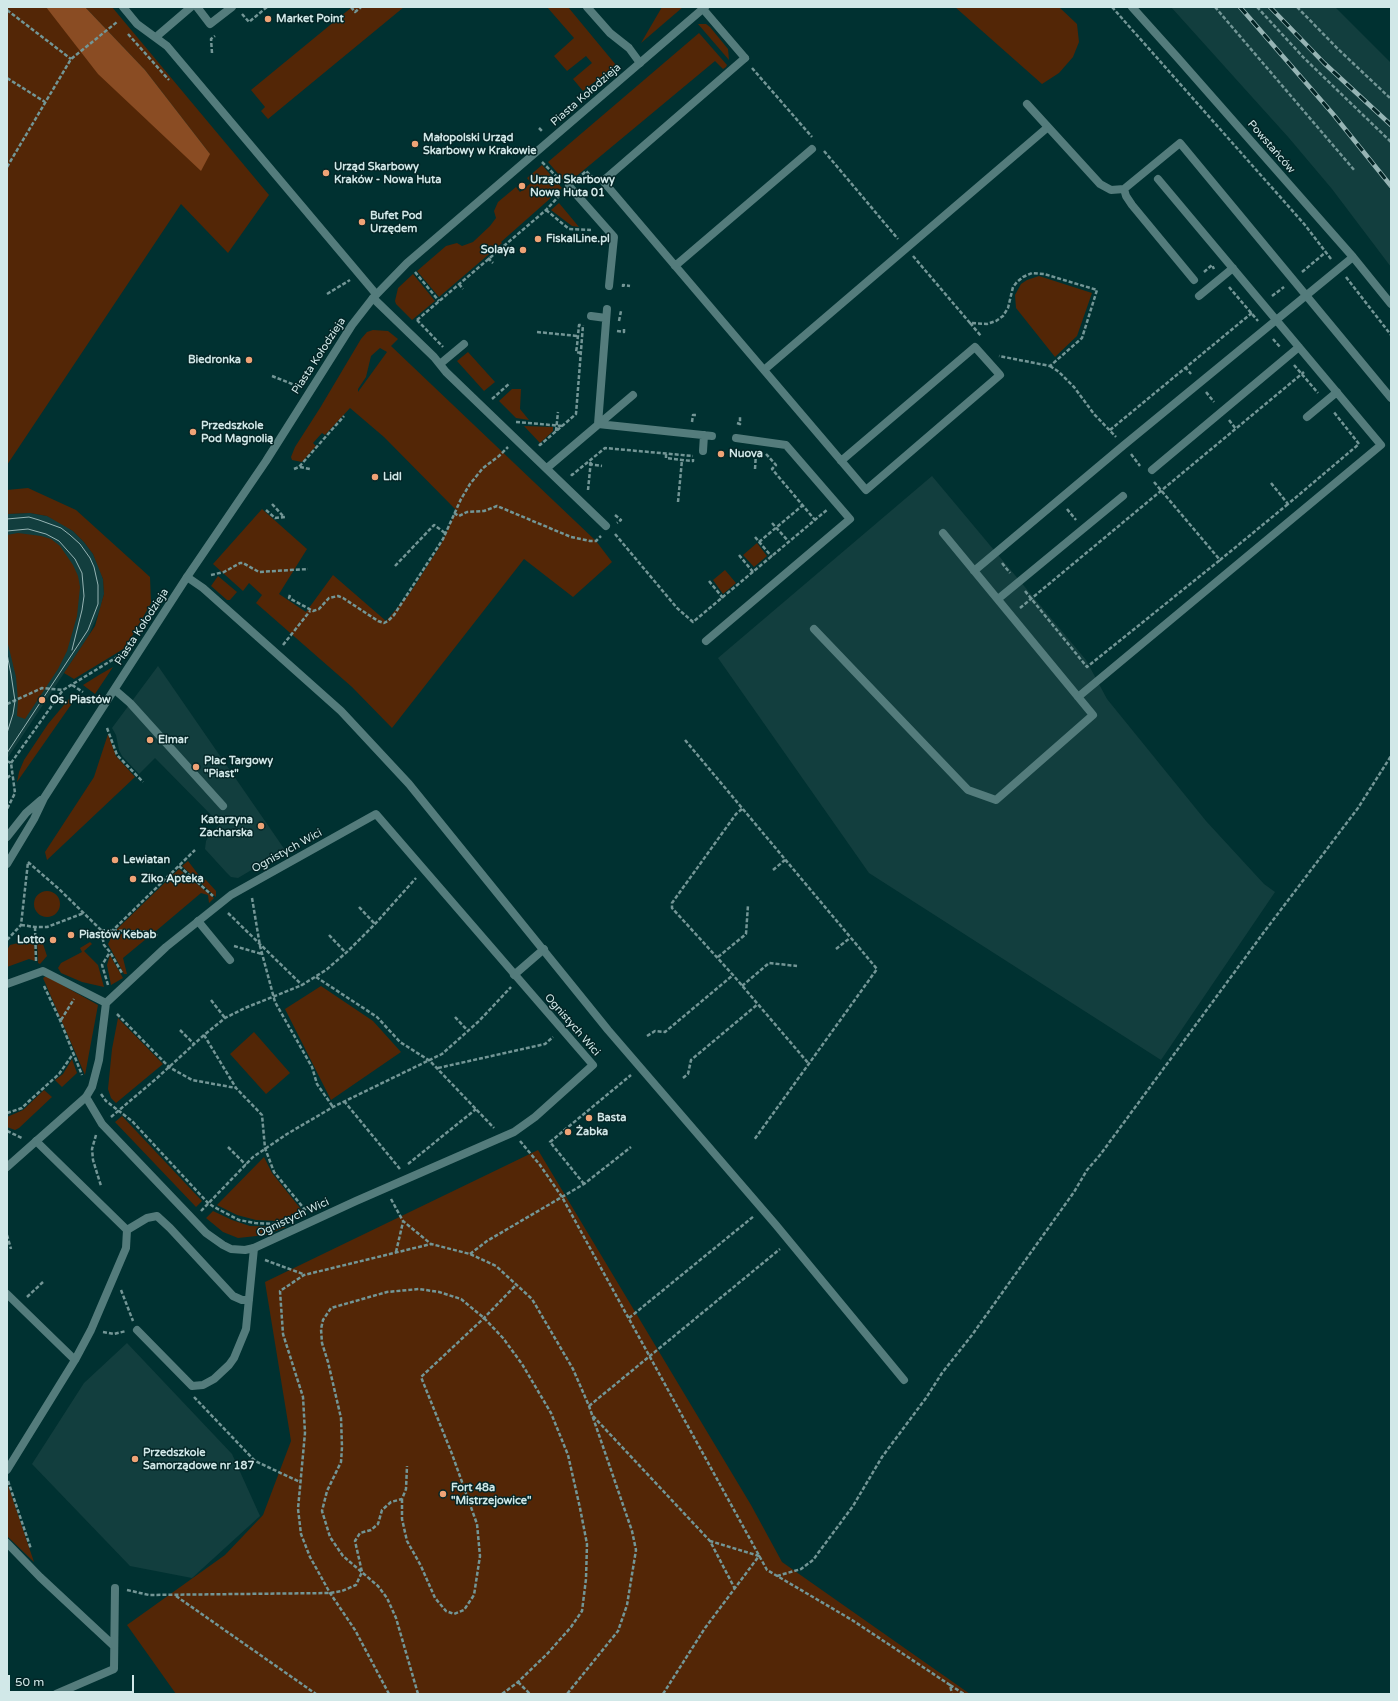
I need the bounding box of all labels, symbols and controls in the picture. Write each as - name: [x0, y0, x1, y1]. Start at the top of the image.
- place label: Market Point: [276, 12, 344, 26]
- marker: Market Point: [263, 14, 273, 24]
- street label: Piasta Kołodzieja: [548, 61, 624, 129]
- street label: Powstańców: [1244, 118, 1298, 176]
- place label: Małopolski Urząd Skarbowy w Krakowie: [423, 131, 537, 157]
- marker: Małopolski Urząd Skarbowy w Krakowie: [410, 139, 420, 149]
- place label: Urząd Skarbowy Kraków - Nowa Huta: [334, 160, 441, 186]
- marker: Urząd Skarbowy Kraków - Nowa Huta: [321, 168, 331, 178]
- place label: Urząd Skarbowy Nowa Huta 01: [530, 173, 615, 199]
- marker: Urząd Skarbowy Nowa Huta 01: [517, 181, 527, 191]
- place label: Bufet Pod Urzędem: [370, 209, 422, 235]
- marker: Bufet Pod Urzędem: [357, 217, 367, 227]
- place label: FiskalLine.pl: [546, 232, 610, 246]
- marker: FiskalLine.pl: [533, 234, 543, 244]
- place label: Solaya: [481, 243, 515, 257]
- marker: Solaya: [518, 245, 528, 255]
- street label: Piasta Kołodzieja: [289, 315, 349, 397]
- place label: Biedronka: [188, 353, 241, 367]
- marker: Biedronka: [244, 355, 254, 365]
- place label: Przedszkole Pod Magnolią: [201, 419, 273, 445]
- marker: Przedszkole Pod Magnolią: [188, 427, 198, 437]
- place label: Nuova: [729, 447, 763, 461]
- marker: Nuova: [716, 449, 726, 459]
- place label: Lidl: [383, 470, 402, 484]
- marker: Lidl: [370, 472, 380, 482]
- street label: Piasta Kołodzieja: [112, 586, 172, 668]
- place label: Os. Piastów: [50, 693, 111, 707]
- marker: Os. Piastów: [37, 695, 47, 705]
- place label: Elmar: [158, 733, 188, 747]
- marker: Elmar: [145, 735, 155, 745]
- place label: Plac Targowy "Piast": [204, 754, 273, 780]
- marker: Plac Targowy "Piast": [191, 762, 201, 772]
- place label: Katarzyna Zacharska: [199, 813, 253, 839]
- marker: Katarzyna Zacharska: [256, 821, 266, 831]
- street label: Ognistych Wici: [250, 826, 324, 876]
- place label: Lewiatan: [123, 853, 170, 867]
- marker: Lewiatan: [110, 855, 120, 865]
- place label: Ziko Apteka: [141, 872, 204, 886]
- marker: Ziko Apteka: [128, 874, 138, 884]
- place label: Piastów Kebab: [79, 928, 156, 942]
- marker: Piastów Kebab: [66, 930, 76, 940]
- place label: Lotto: [17, 933, 45, 947]
- marker: Lotto: [48, 935, 58, 945]
- street label: Ognistych Wici: [541, 991, 603, 1059]
- place label: Basta: [597, 1111, 626, 1125]
- marker: Basta: [584, 1113, 594, 1123]
- place label: Żabka: [576, 1125, 608, 1139]
- marker: Żabka: [563, 1127, 573, 1137]
- street label: Ognistych Wici: [255, 1196, 331, 1240]
- place label: Przedszkole Samorządowe nr 187: [143, 1446, 254, 1472]
- marker: Przedszkole Samorządowe nr 187: [130, 1454, 140, 1464]
- place label: Fort 48a "Mistrzejowice": [451, 1481, 532, 1507]
- marker: Fort 48a "Mistrzejowice": [438, 1489, 448, 1499]
- scale bar: [10, 1667, 136, 1693]
- text: 50 m: [15, 1675, 44, 1689]

